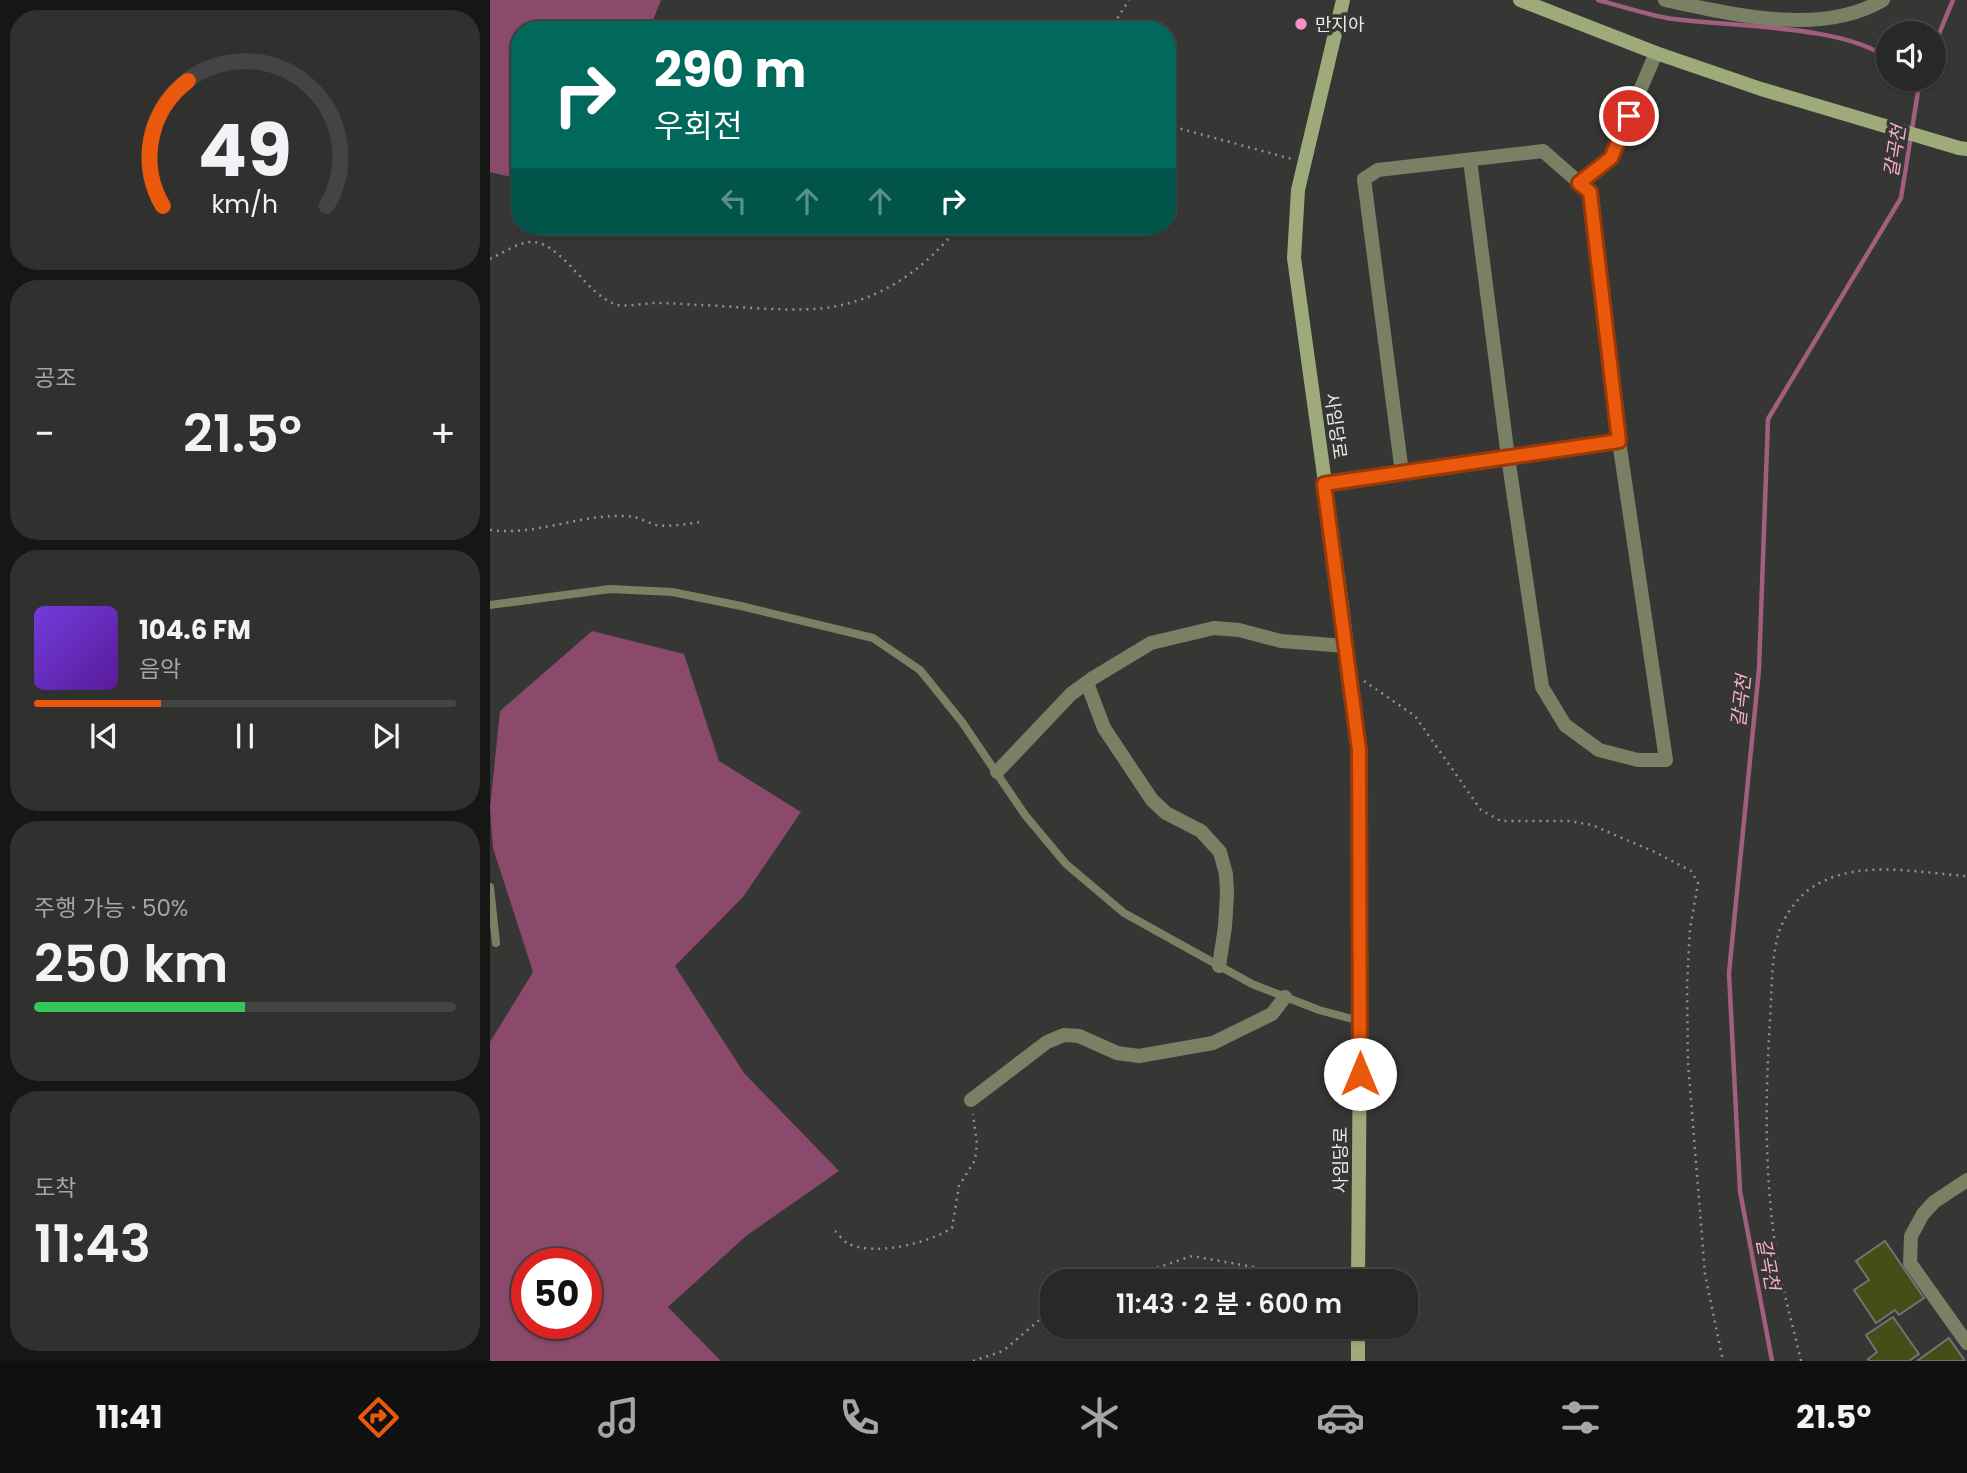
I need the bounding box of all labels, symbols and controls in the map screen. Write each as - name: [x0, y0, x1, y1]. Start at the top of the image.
- place label: 만지아: [1315, 12, 1365, 37]
- marker: 만지아: [1293, 16, 1309, 32]
- map controls: [1876, 21, 1946, 91]
- button: sound: [1876, 21, 1946, 91]
- text: 290 m: [654, 36, 806, 104]
- icon: right: [539, 49, 630, 140]
- pin: [1599, 86, 1659, 146]
- icon: arrive: [1610, 97, 1648, 135]
- text: 49: [198, 100, 292, 201]
- text: 우회전: [654, 103, 742, 148]
- water label: 갈곡천: [1878, 121, 1913, 179]
- icon: left: [715, 182, 753, 220]
- icon: ahead: [788, 182, 826, 220]
- icon: ahead: [861, 182, 899, 220]
- icon: right: [934, 182, 972, 220]
- text: km/h: [212, 187, 278, 222]
- text: 공조: [34, 362, 76, 394]
- street label: 사임당로: [1319, 391, 1353, 461]
- text: 21.5°: [183, 397, 302, 470]
- text: −: [34, 407, 55, 460]
- text: +: [430, 407, 456, 460]
- text: 104.6 FM: [139, 612, 251, 648]
- text: 음악: [139, 653, 181, 685]
- water label: 갈곡천: [1725, 672, 1757, 728]
- icon: previous: [85, 717, 123, 755]
- icon: pause: [226, 717, 264, 755]
- icon: next: [367, 717, 405, 755]
- text: 주행 가능 · 50%: [34, 892, 188, 924]
- text: 250 km: [34, 927, 228, 1000]
- position arrow: [1323, 1037, 1397, 1111]
- street label: 사임당로: [1328, 1127, 1353, 1193]
- text: 도착: [34, 1172, 76, 1204]
- text: 11:43: [34, 1207, 151, 1280]
- water label: 갈곡천: [1750, 1236, 1787, 1294]
- speed limit sign: 50: [511, 1248, 602, 1339]
- text: 11:43 · 2 분 · 600 m: [1116, 1286, 1342, 1322]
- icon: directions: [354, 1393, 403, 1442]
- icon: music: [594, 1393, 643, 1442]
- icon: phone: [835, 1393, 884, 1442]
- icon: climate: [1075, 1393, 1124, 1442]
- icon: car: [1316, 1393, 1365, 1442]
- icon: filters: [1556, 1393, 1605, 1442]
- text: 11:41: [96, 1394, 163, 1439]
- text: 21.5°: [1796, 1394, 1871, 1439]

